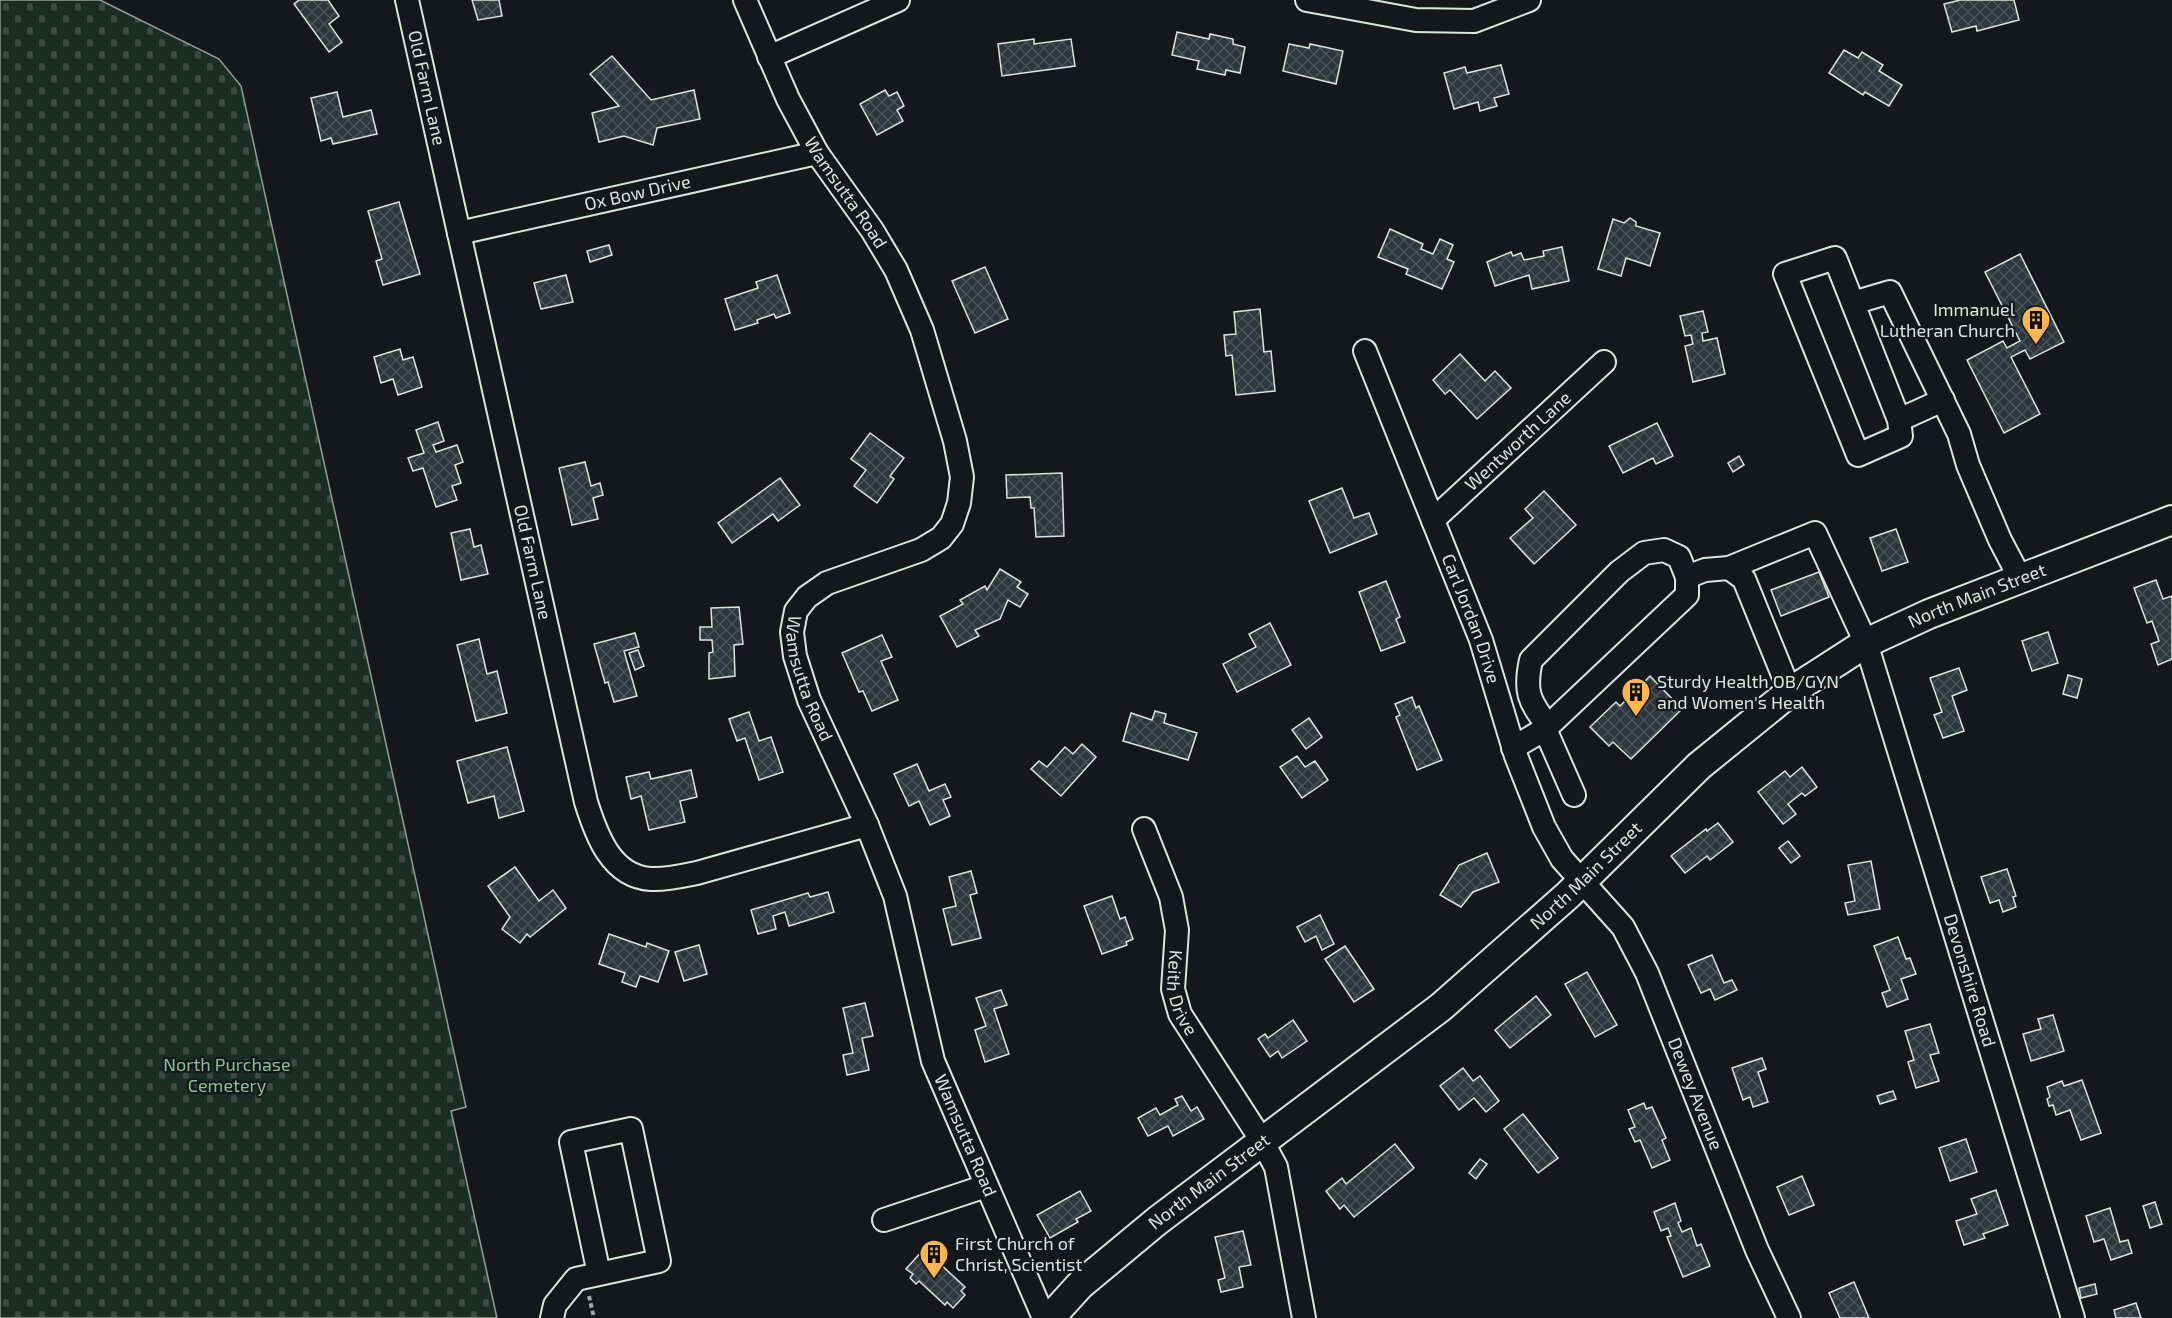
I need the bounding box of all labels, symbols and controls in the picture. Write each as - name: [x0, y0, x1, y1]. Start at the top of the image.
- street label: Old Farm Lane: [404, 28, 451, 147]
- street label: Wamsutta Road: [800, 133, 892, 252]
- street label: Ox Bow Drive: [582, 170, 693, 215]
- place label: Immanuel Lutheran Church: [1880, 298, 2016, 341]
- building icon: Immanuel Lutheran Church: [2020, 304, 2052, 346]
- street label: Wentworth Lane: [1460, 386, 1575, 495]
- street label: Old Farm Lane: [510, 502, 557, 622]
- street label: Carl Jordan Drive: [1438, 550, 1505, 686]
- street label: North Main Street: [1904, 558, 2049, 632]
- street label: Wamsutta Road: [782, 614, 838, 744]
- place label: Sturdy Health OB/GYN and Women's Health: [1657, 670, 1839, 713]
- building icon: Sturdy Health OB/GYN and Women's Health: [1620, 676, 1652, 718]
- street label: North Main Street: [1525, 817, 1646, 933]
- street label: Devonshire Road: [1940, 911, 2001, 1049]
- street label: Keith Drive: [1163, 949, 1203, 1039]
- street label: Dewey Avenue: [1664, 1034, 1728, 1153]
- park label: North Purchase Cemetery: [163, 1053, 291, 1096]
- street label: Wamsutta Road: [930, 1071, 1002, 1200]
- street label: North Main Street: [1143, 1128, 1274, 1234]
- place label: First Church of Christ, Scientist: [955, 1232, 1082, 1275]
- building icon: First Church of Christ, Scientist: [918, 1238, 950, 1280]

